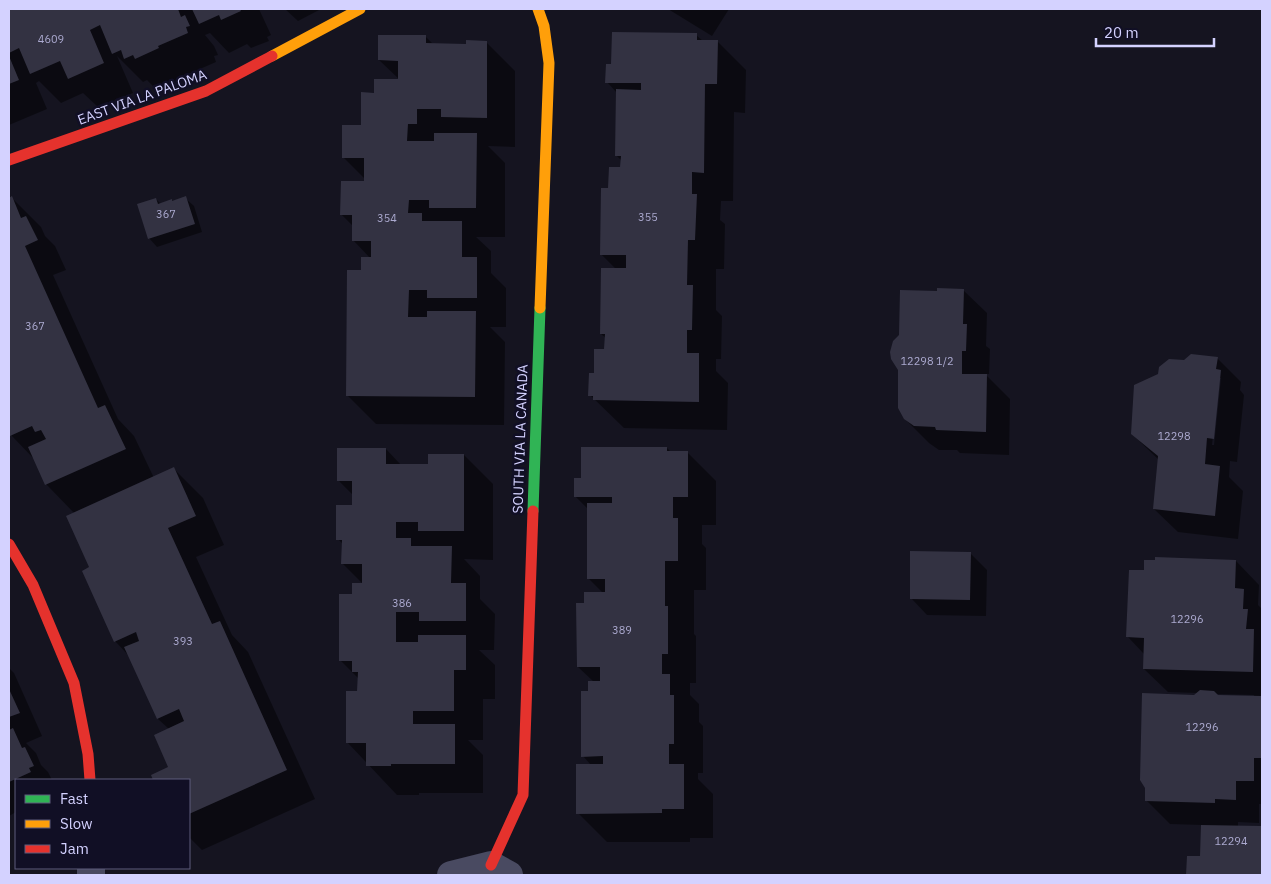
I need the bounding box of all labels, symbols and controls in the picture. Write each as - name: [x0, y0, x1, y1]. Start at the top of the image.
- scale bar: [1096, 15, 1214, 47]
- text: 20 m: [1104, 23, 1139, 42]
- house number: 4609: [38, 32, 64, 46]
- street label: EAST VIA LA PALOMA: [75, 65, 209, 129]
- house number: 367: [156, 207, 176, 221]
- house number: 355: [638, 210, 658, 224]
- house number: 354: [377, 211, 397, 225]
- house number: 367: [25, 319, 45, 333]
- house number: 12298 1/2: [900, 354, 954, 368]
- street label: SOUTH VIA LA CANADA: [508, 364, 532, 514]
- house number: 12298: [1158, 429, 1191, 443]
- house number: 386: [392, 596, 412, 610]
- house number: 12296: [1171, 612, 1204, 626]
- house number: 389: [612, 623, 632, 637]
- house number: 393: [173, 634, 193, 648]
- house number: 12296: [1186, 720, 1219, 734]
- legend: [15, 779, 190, 869]
- text: Fast: [60, 789, 88, 808]
- text: Slow: [60, 814, 93, 833]
- house number: 12294: [1215, 834, 1248, 848]
- text: Jam: [60, 839, 89, 858]

